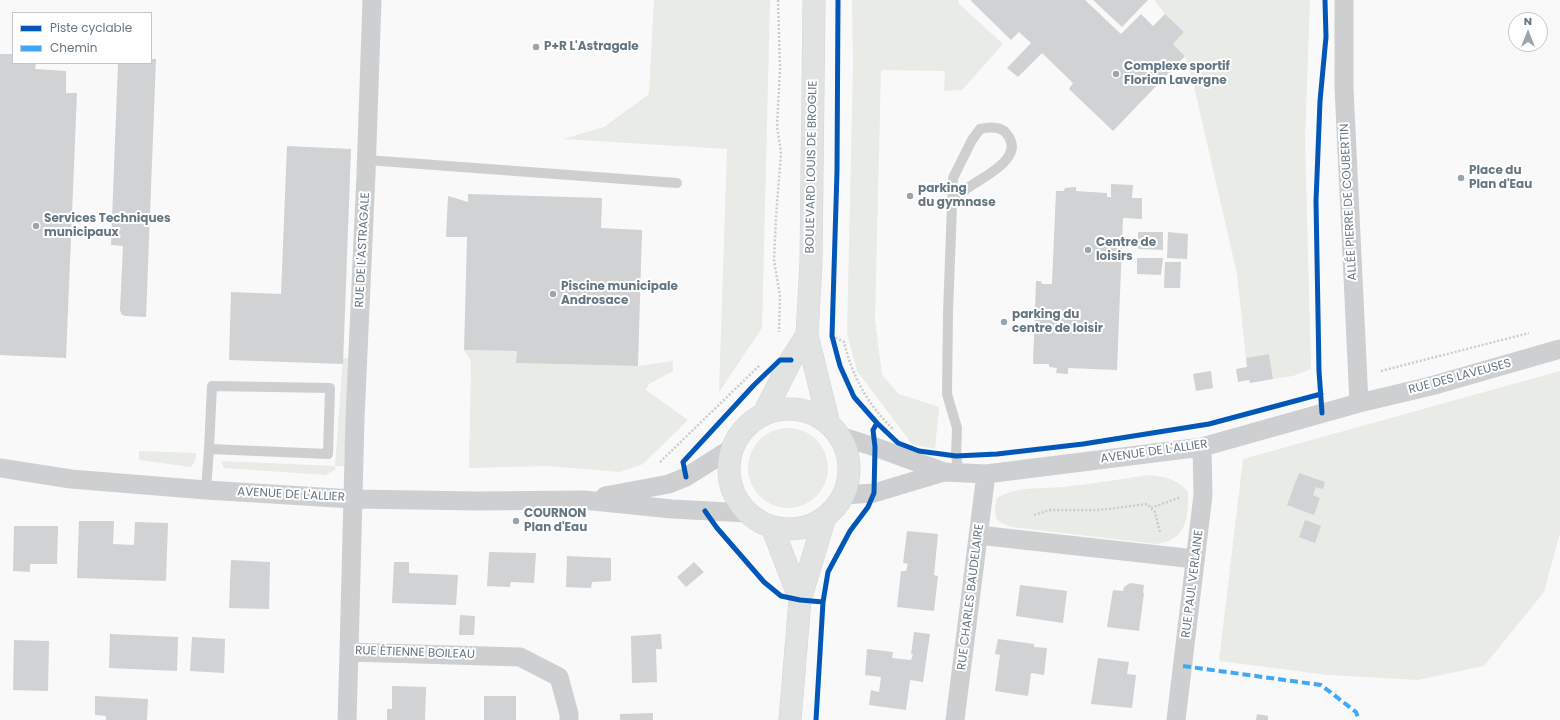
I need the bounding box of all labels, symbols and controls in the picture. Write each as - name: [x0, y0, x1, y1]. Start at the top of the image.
- legend: [12, 12, 152, 64]
- north arrow: [1508, 12, 1548, 52]
- text: N: [1524, 13, 1532, 29]
- text: Piste cyclable: [50, 19, 132, 36]
- text: Chemin: [50, 39, 97, 56]
- place label: P+R L'Astragale: [544, 40, 639, 54]
- marker: P+R L'Astragale: [531, 42, 541, 52]
- place label: Complexe sportif Florian Lavergne: [1124, 60, 1230, 88]
- marker: Complexe sportif Florian Lavergne: [1111, 69, 1121, 79]
- street label: BOULEVARD LOUIS DE BROGLIE: [803, 80, 821, 254]
- street label: ALLÉE PIERRE DE COUBERTIN: [1338, 123, 1360, 281]
- place label: Place du Plan d'Eau: [1469, 164, 1532, 192]
- marker: Place du Plan d'Eau: [1456, 173, 1466, 183]
- place label: parking du gymnase: [918, 182, 996, 210]
- marker: parking du gymnase: [905, 191, 915, 201]
- street label: RUE DE L'ASTRAGALE: [353, 192, 373, 308]
- place label: Services Techniques municipaux: [44, 212, 171, 240]
- marker: Services Techniques municipaux: [31, 221, 41, 231]
- place label: Centre de loisirs: [1096, 236, 1156, 264]
- marker: Centre de loisirs: [1083, 245, 1093, 255]
- place label: Piscine municipale Androsace: [561, 280, 678, 308]
- marker: Piscine municipale Androsace: [548, 289, 558, 299]
- place label: parking du centre de loisir: [1012, 308, 1103, 336]
- marker: parking du centre de loisir: [999, 317, 1009, 327]
- street label: RUE DES LAVEUSES: [1407, 356, 1513, 398]
- street label: AVENUE DE L'ALLIER: [1099, 437, 1209, 467]
- street label: AVENUE DE L'ALLIER: [237, 485, 345, 505]
- place label: COURNON Plan d'Eau: [524, 507, 587, 535]
- marker: COURNON Plan d'Eau: [511, 516, 521, 526]
- street label: RUE CHARLES BAUDELAIRE: [955, 523, 987, 671]
- street label: RUE PAUL VERLAINE: [1179, 529, 1207, 639]
- street label: RUE ÉTIENNE BOILEAU: [355, 644, 475, 662]

